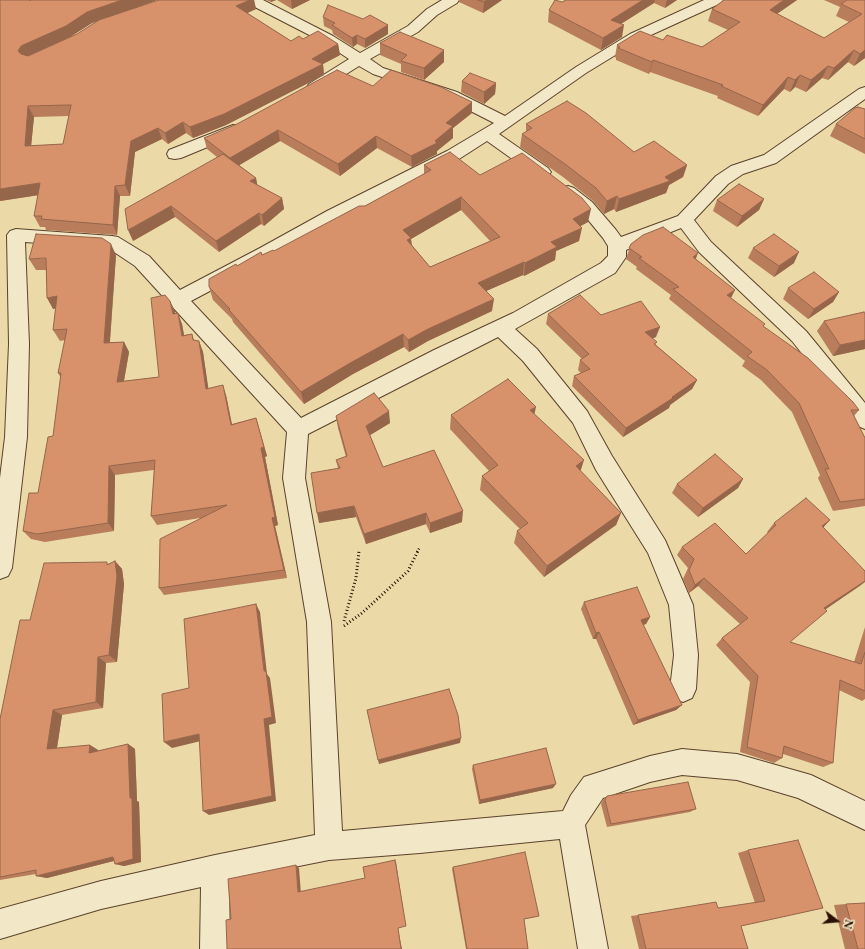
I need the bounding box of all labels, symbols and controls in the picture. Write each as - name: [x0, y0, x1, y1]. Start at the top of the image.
- north arrow: [817, 901, 857, 941]
- text: N: [841, 918, 856, 931]

